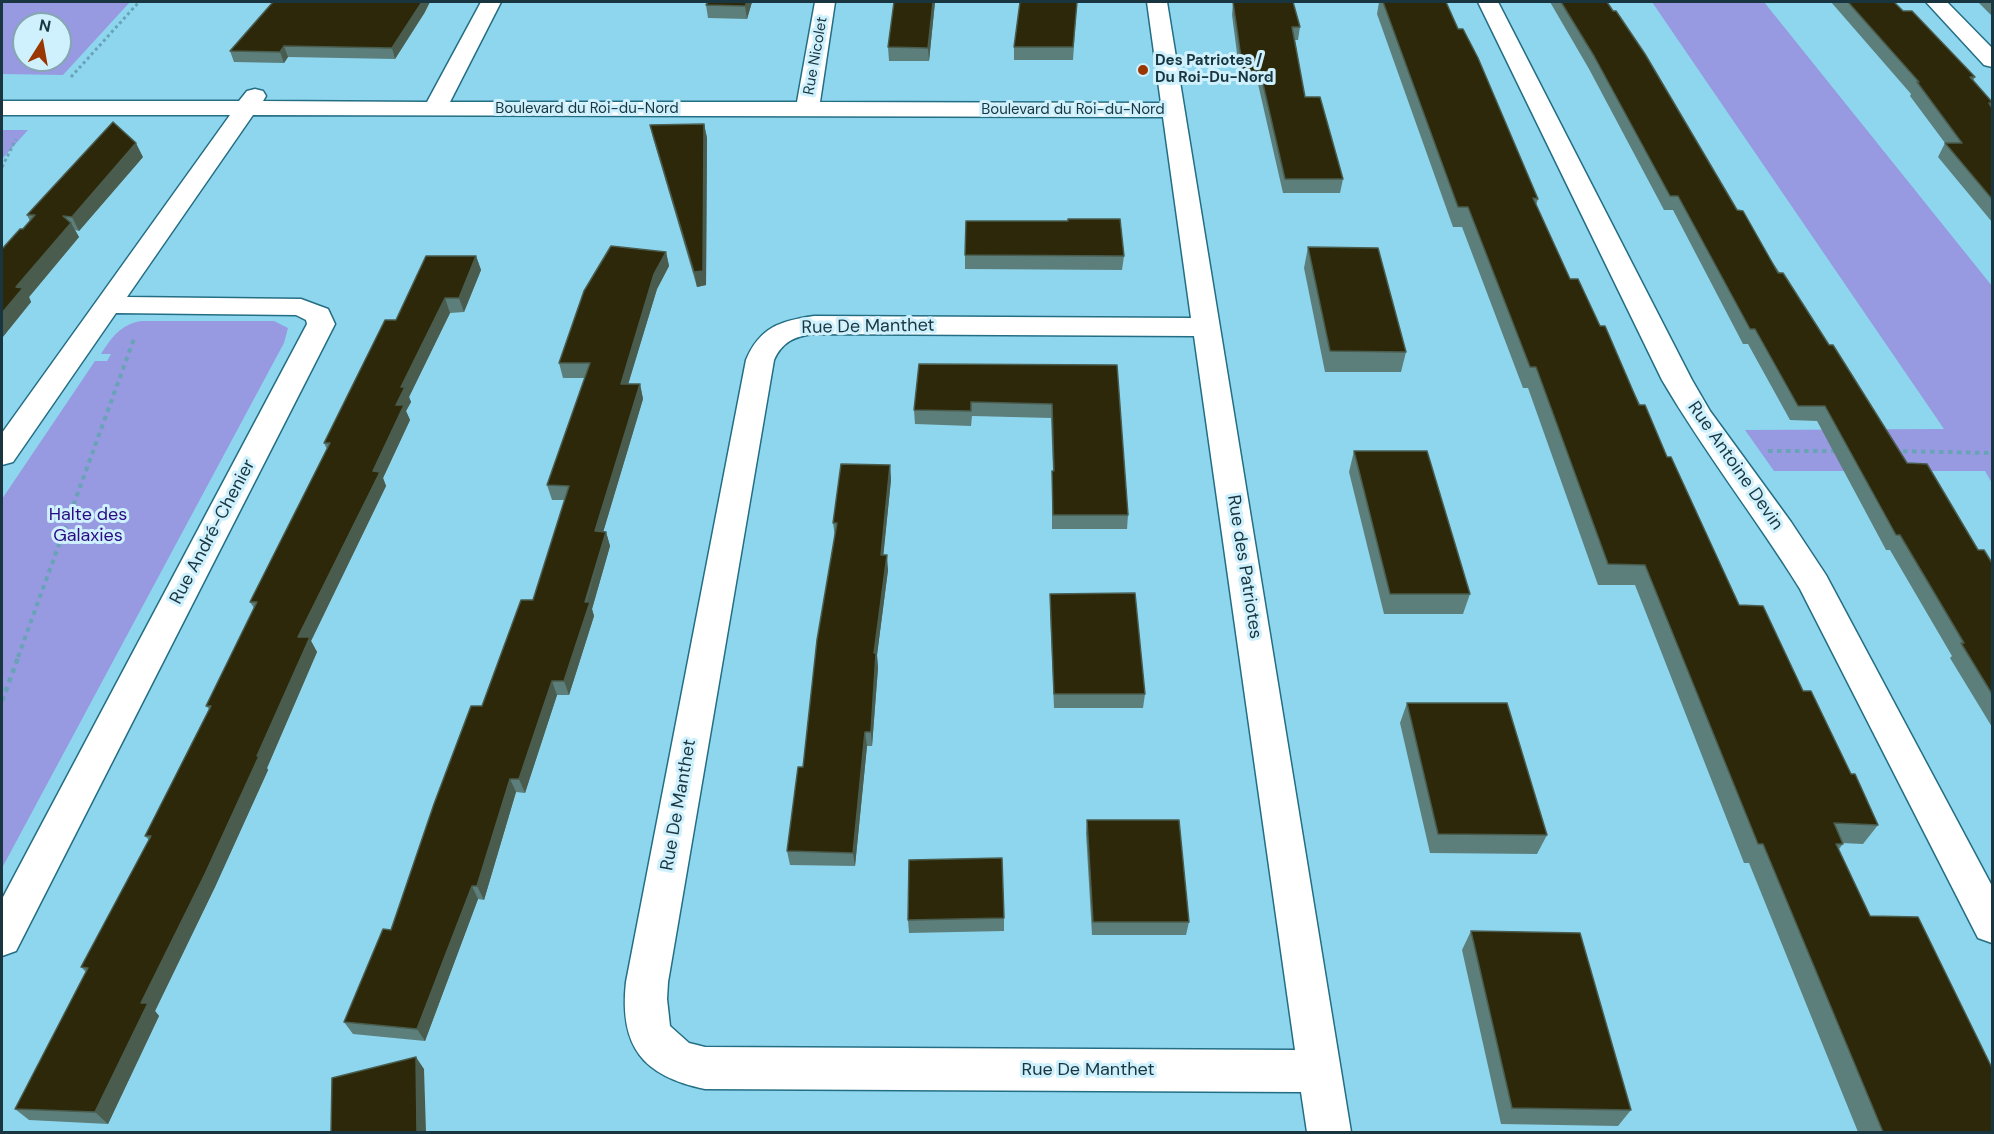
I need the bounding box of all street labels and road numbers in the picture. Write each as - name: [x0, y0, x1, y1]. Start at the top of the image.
- street label: Rue Nicolet: [800, 16, 832, 96]
- street label: Boulevard du Roi-du-Nord: [495, 100, 679, 118]
- street label: Boulevard du Roi-du-Nord: [981, 101, 1165, 119]
- street label: Rue De Manthet: [801, 315, 935, 339]
- street label: Rue Antoine Devin: [1683, 398, 1787, 534]
- street label: Rue André-Chenier: [166, 456, 260, 608]
- street label: Rue des Patriotes: [1222, 494, 1266, 640]
- street label: Rue De Manthet: [657, 738, 701, 872]
- street label: Rue De Manthet: [1021, 1059, 1155, 1081]

